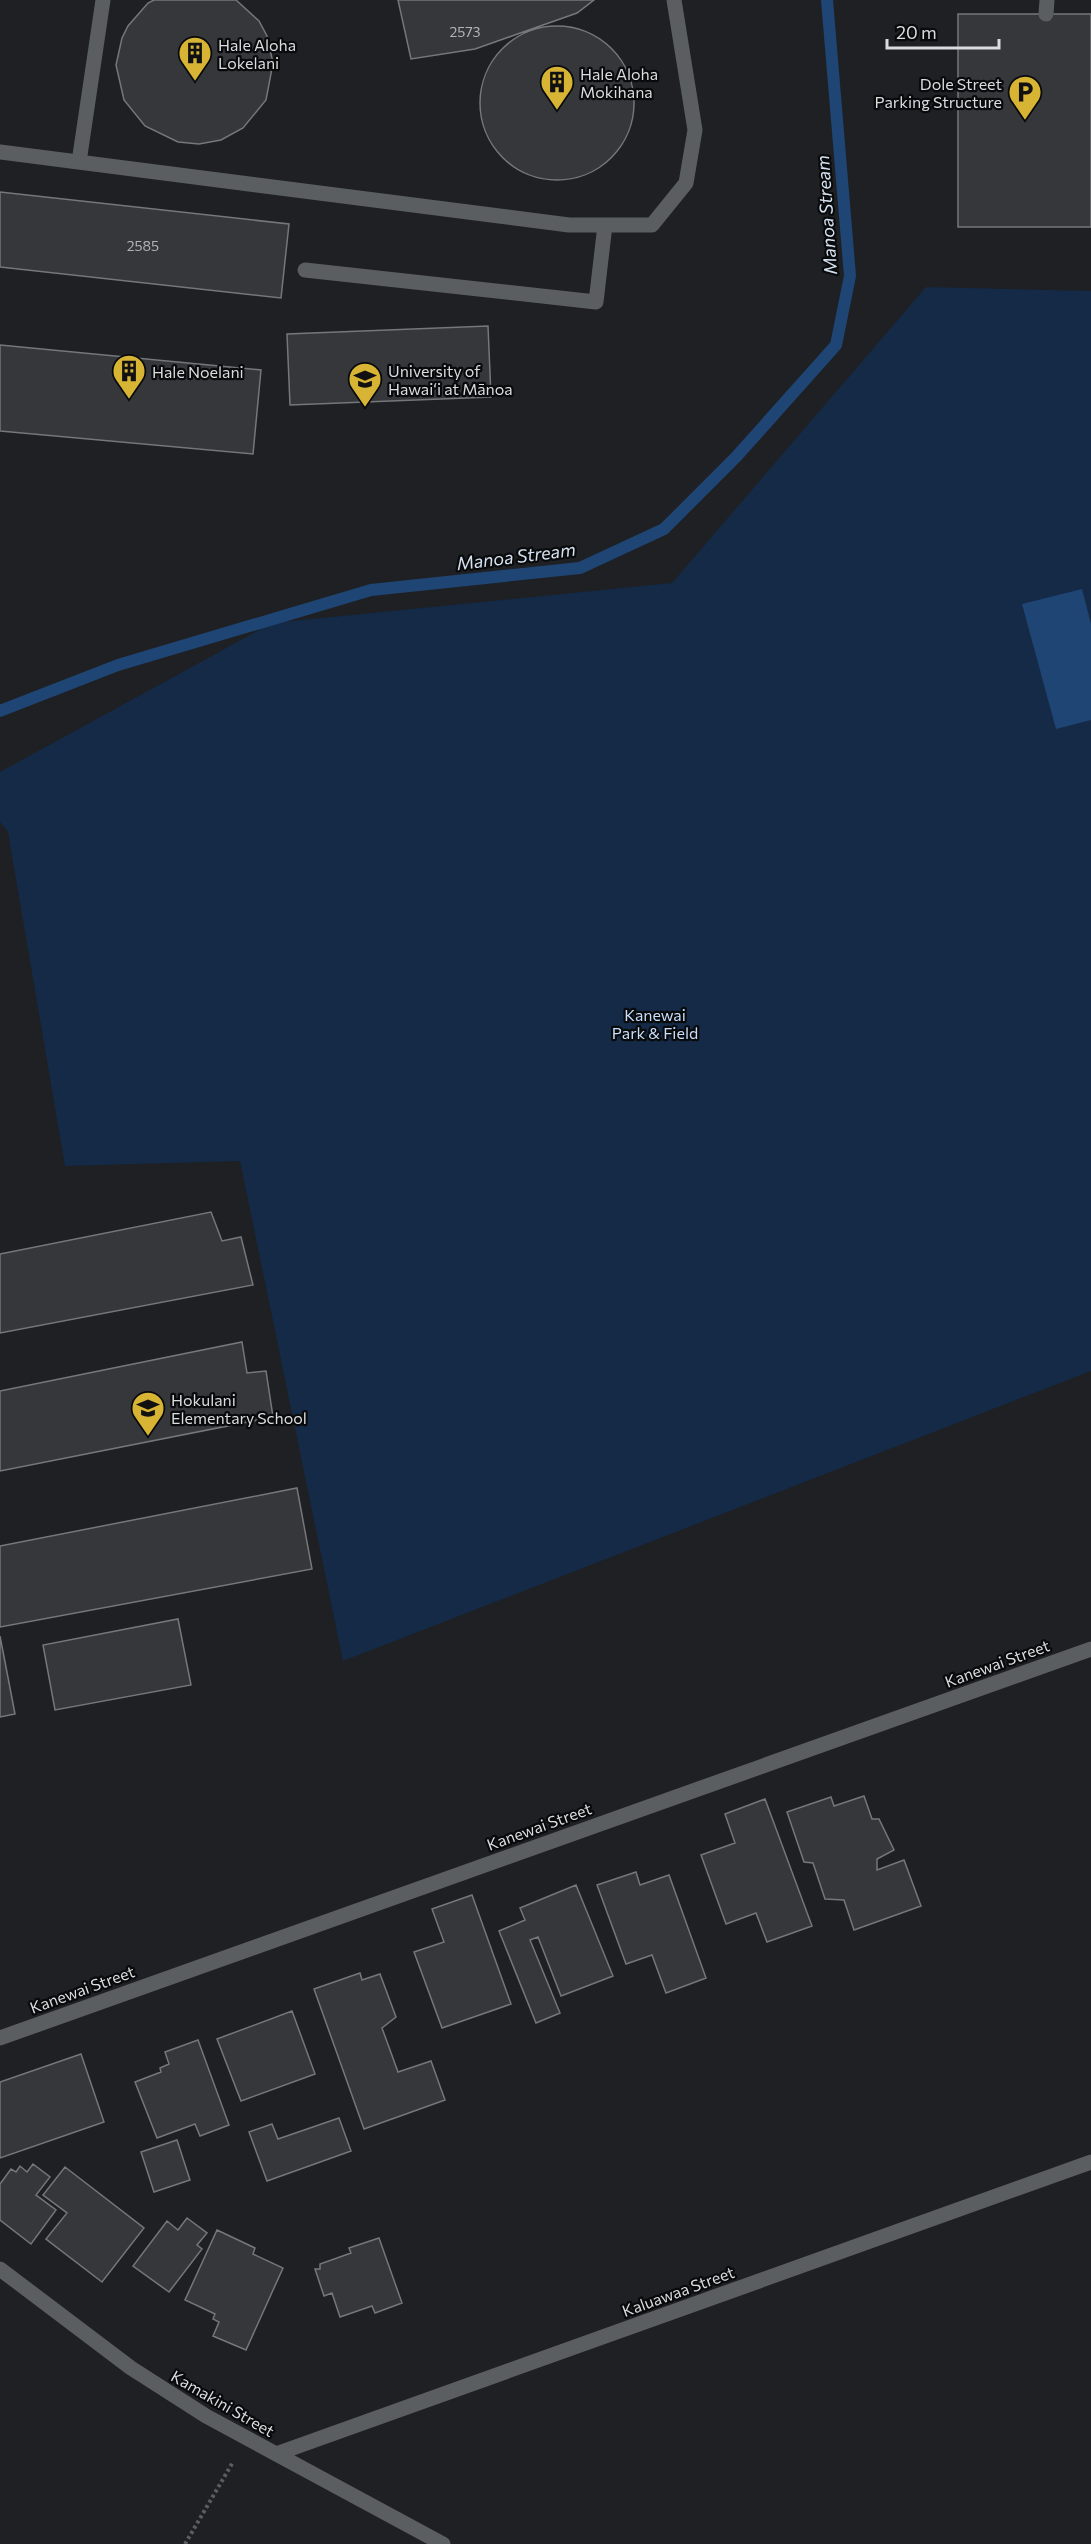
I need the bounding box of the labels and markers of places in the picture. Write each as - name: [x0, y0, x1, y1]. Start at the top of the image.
- building icon: Hale Aloha Lokelani: [177, 35, 213, 82]
- place label: Hale Aloha Lokelani: [218, 35, 296, 72]
- building icon: Hale Aloha Mokihana: [539, 64, 575, 111]
- place label: Hale Aloha Mokihana: [580, 64, 658, 101]
- place label: Dole Street Parking Structure: [874, 74, 1002, 111]
- parking icon: Dole Street Parking Structure: [1007, 74, 1043, 121]
- building icon: Hale Noelani: [111, 353, 147, 400]
- school or university icon: University of Hawaiʻi at Mānoa: [347, 361, 383, 408]
- place label: University of Hawaiʻi at Mānoa: [388, 361, 513, 398]
- place label: Hale Noelani: [152, 362, 244, 381]
- school or university icon: Hokulani Elementary School: [130, 1390, 166, 1437]
- place label: Hokulani Elementary School: [171, 1390, 307, 1427]

